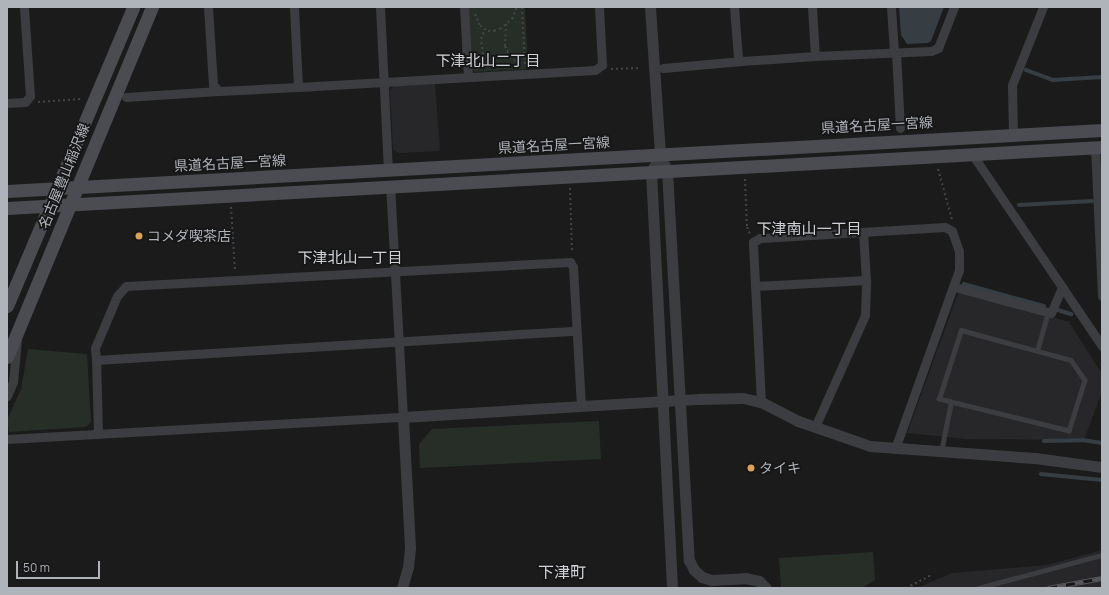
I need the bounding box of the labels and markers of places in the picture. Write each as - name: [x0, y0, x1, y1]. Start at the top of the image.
- place label: コメダ喫茶店: [147, 228, 231, 244]
- marker: コメダ喫茶店: [134, 231, 144, 241]
- place label: タイキ: [759, 460, 801, 476]
- marker: タイキ: [746, 463, 756, 473]

